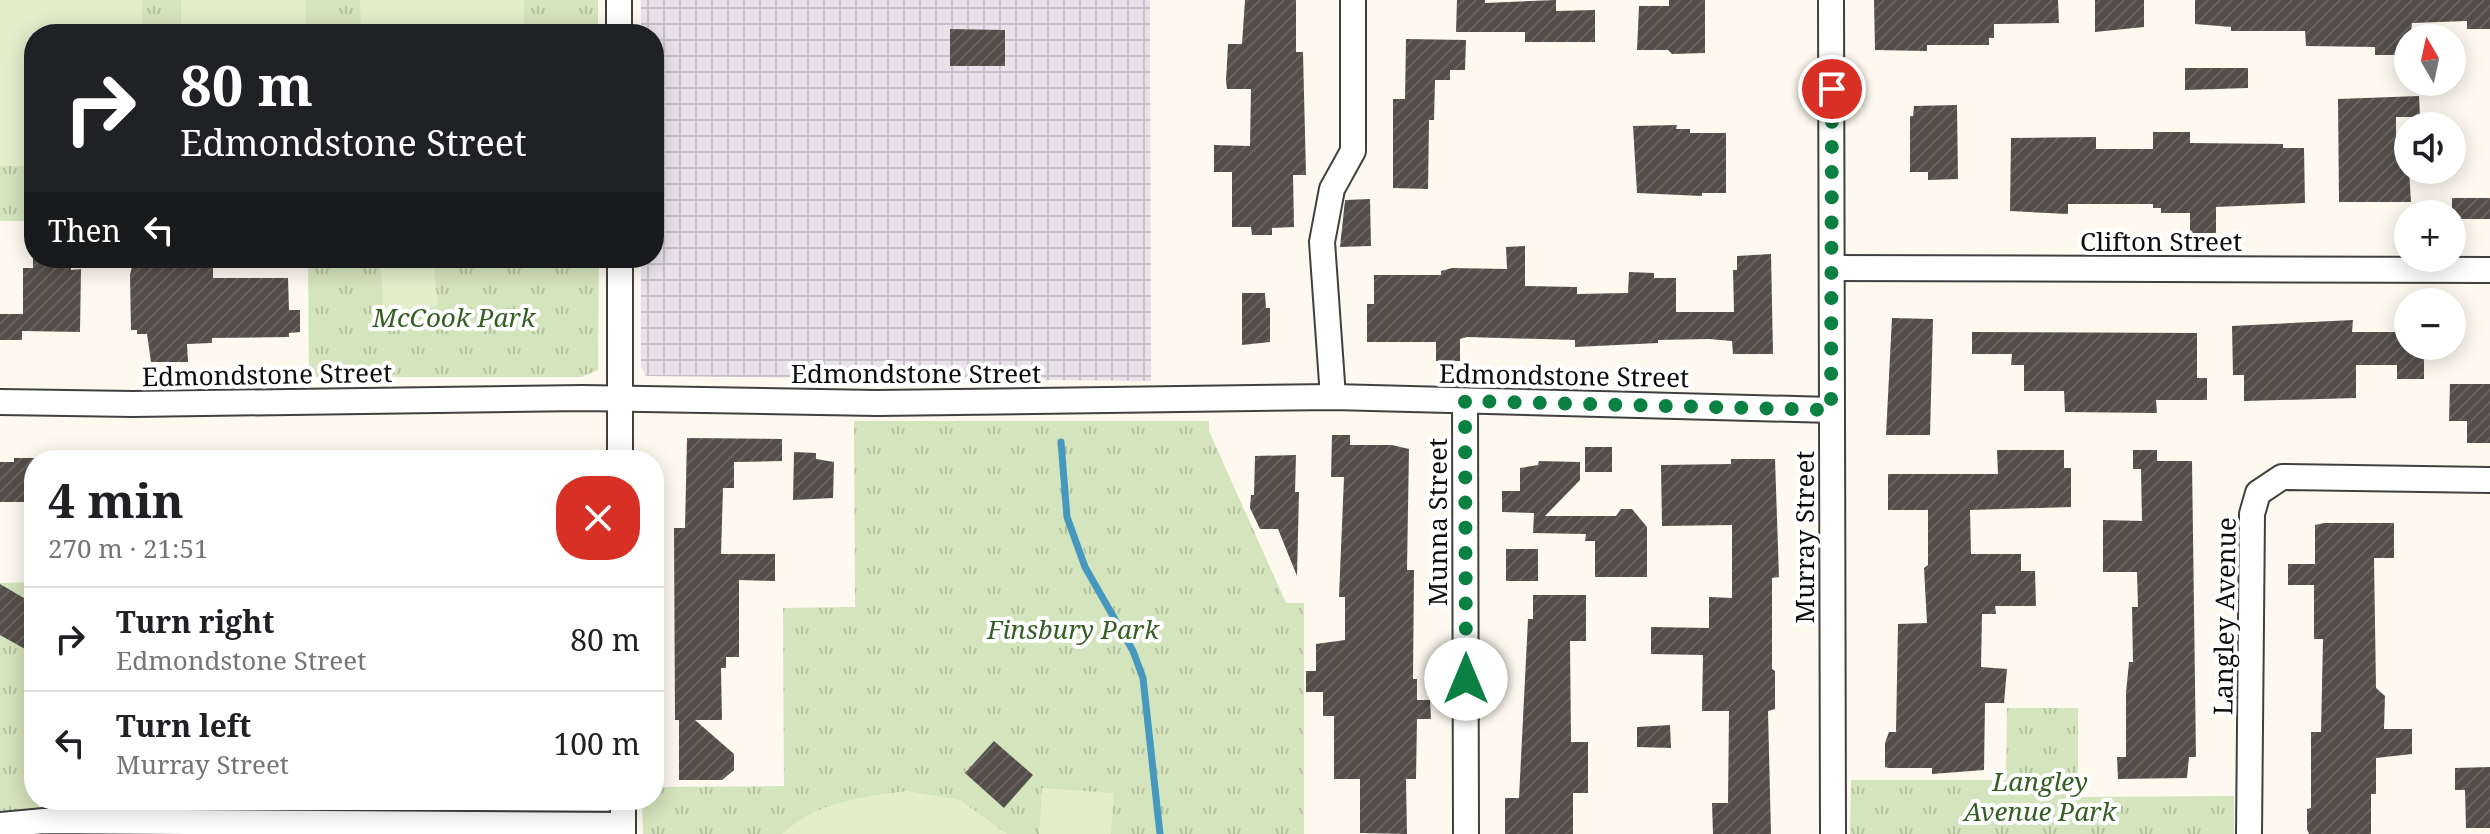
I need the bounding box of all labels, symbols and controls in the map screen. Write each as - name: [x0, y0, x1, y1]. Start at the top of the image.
- north arrow: [2394, 24, 2466, 96]
- map controls: [2394, 24, 2466, 360]
- text: 80 m: [180, 46, 313, 122]
- pin: [1798, 55, 1866, 123]
- icon: right: [48, 56, 152, 160]
- icon: arrive: [1810, 67, 1854, 111]
- button: sound: [2394, 112, 2466, 184]
- text: Edmondstone Street: [180, 118, 527, 167]
- button: +: [2394, 200, 2466, 272]
- icon: left: [137, 208, 181, 252]
- text: Then: [48, 210, 121, 251]
- street label: Clifton Street: [2080, 223, 2242, 259]
- button: −: [2394, 288, 2466, 360]
- park label: McCook Park: [372, 299, 537, 335]
- street label: Edmondstone Street: [142, 354, 392, 394]
- street label: Edmondstone Street: [791, 355, 1041, 391]
- street label: Edmondstone Street: [1439, 355, 1689, 395]
- street label: Munna Street: [1419, 438, 1455, 606]
- street label: Murray Street: [1786, 451, 1822, 623]
- text: 4 min: [48, 467, 184, 532]
- button: close: [556, 476, 640, 560]
- street label: Langley Avenue: [2204, 517, 2244, 715]
- text: 270 m · 21:51: [48, 530, 209, 566]
- text: Turn right: [116, 601, 274, 642]
- park label: Finsbury Park: [986, 611, 1160, 647]
- icon: right: [48, 617, 92, 661]
- text: 80 m: [570, 619, 640, 660]
- position arrow: [1424, 637, 1508, 721]
- text: Edmondstone Street: [116, 642, 366, 678]
- text: Turn left: [116, 705, 251, 746]
- icon: left: [48, 721, 92, 765]
- text: 100 m: [554, 723, 640, 764]
- text: Murray Street: [116, 746, 289, 782]
- park label: Langley Avenue Park: [1962, 763, 2117, 829]

